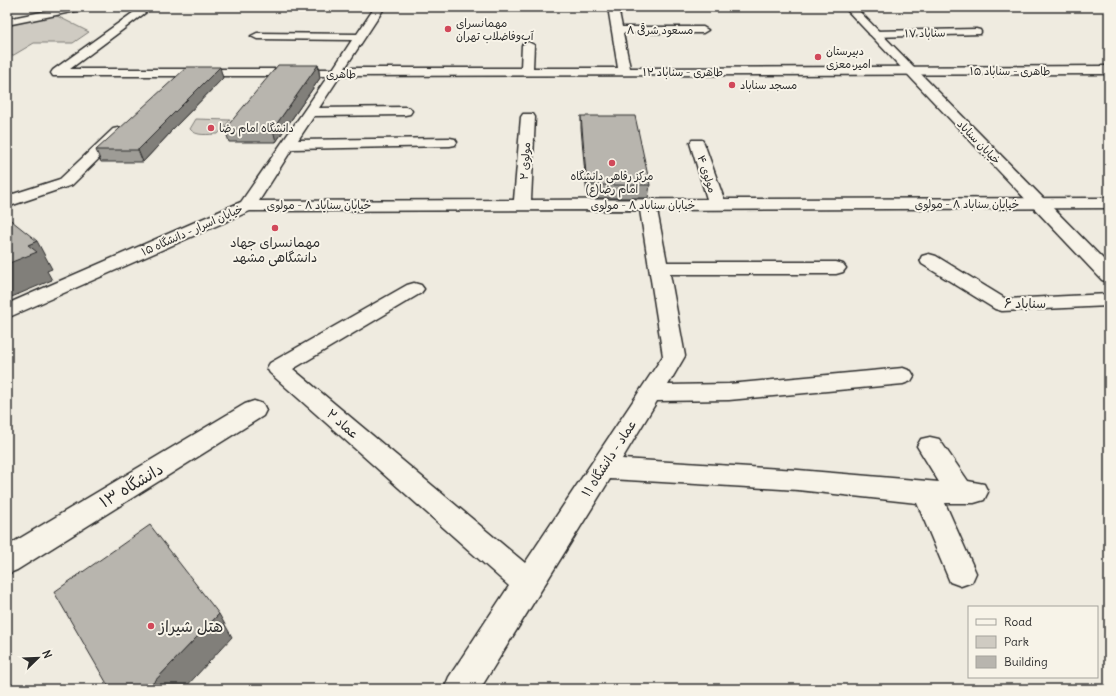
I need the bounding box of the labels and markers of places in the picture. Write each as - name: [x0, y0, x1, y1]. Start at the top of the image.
- place label: مهمانسرای آب‌و‌فاضلاب تهران: [456, 16, 535, 44]
- marker: مهمانسرای آب‌و‌فاضلاب تهران: [443, 24, 453, 34]
- place label: دبیرستان امیر معزی: [826, 44, 871, 71]
- marker: دبیرستان امیر معزی: [813, 52, 823, 62]
- place label: مسجد سناباد: [740, 78, 797, 93]
- marker: مسجد سناباد: [727, 80, 737, 90]
- place label: دانشگاه امام رضا: [219, 121, 294, 137]
- marker: دانشگاه امام رضا: [206, 123, 216, 133]
- marker: مرکز رفاهی دانشگاه امام رضا(ع): [607, 158, 617, 168]
- place label: مرکز رفاهی دانشگاه امام رضا(ع): [571, 169, 653, 198]
- marker: مهمانسرای جهاد دانشگاهی مشهد: [270, 223, 280, 233]
- place label: مهمانسرای جهاد دانشگاهی مشهد: [230, 234, 320, 267]
- place label: هتل شیراز: [157, 616, 223, 636]
- marker: هتل شیراز: [146, 621, 156, 631]

